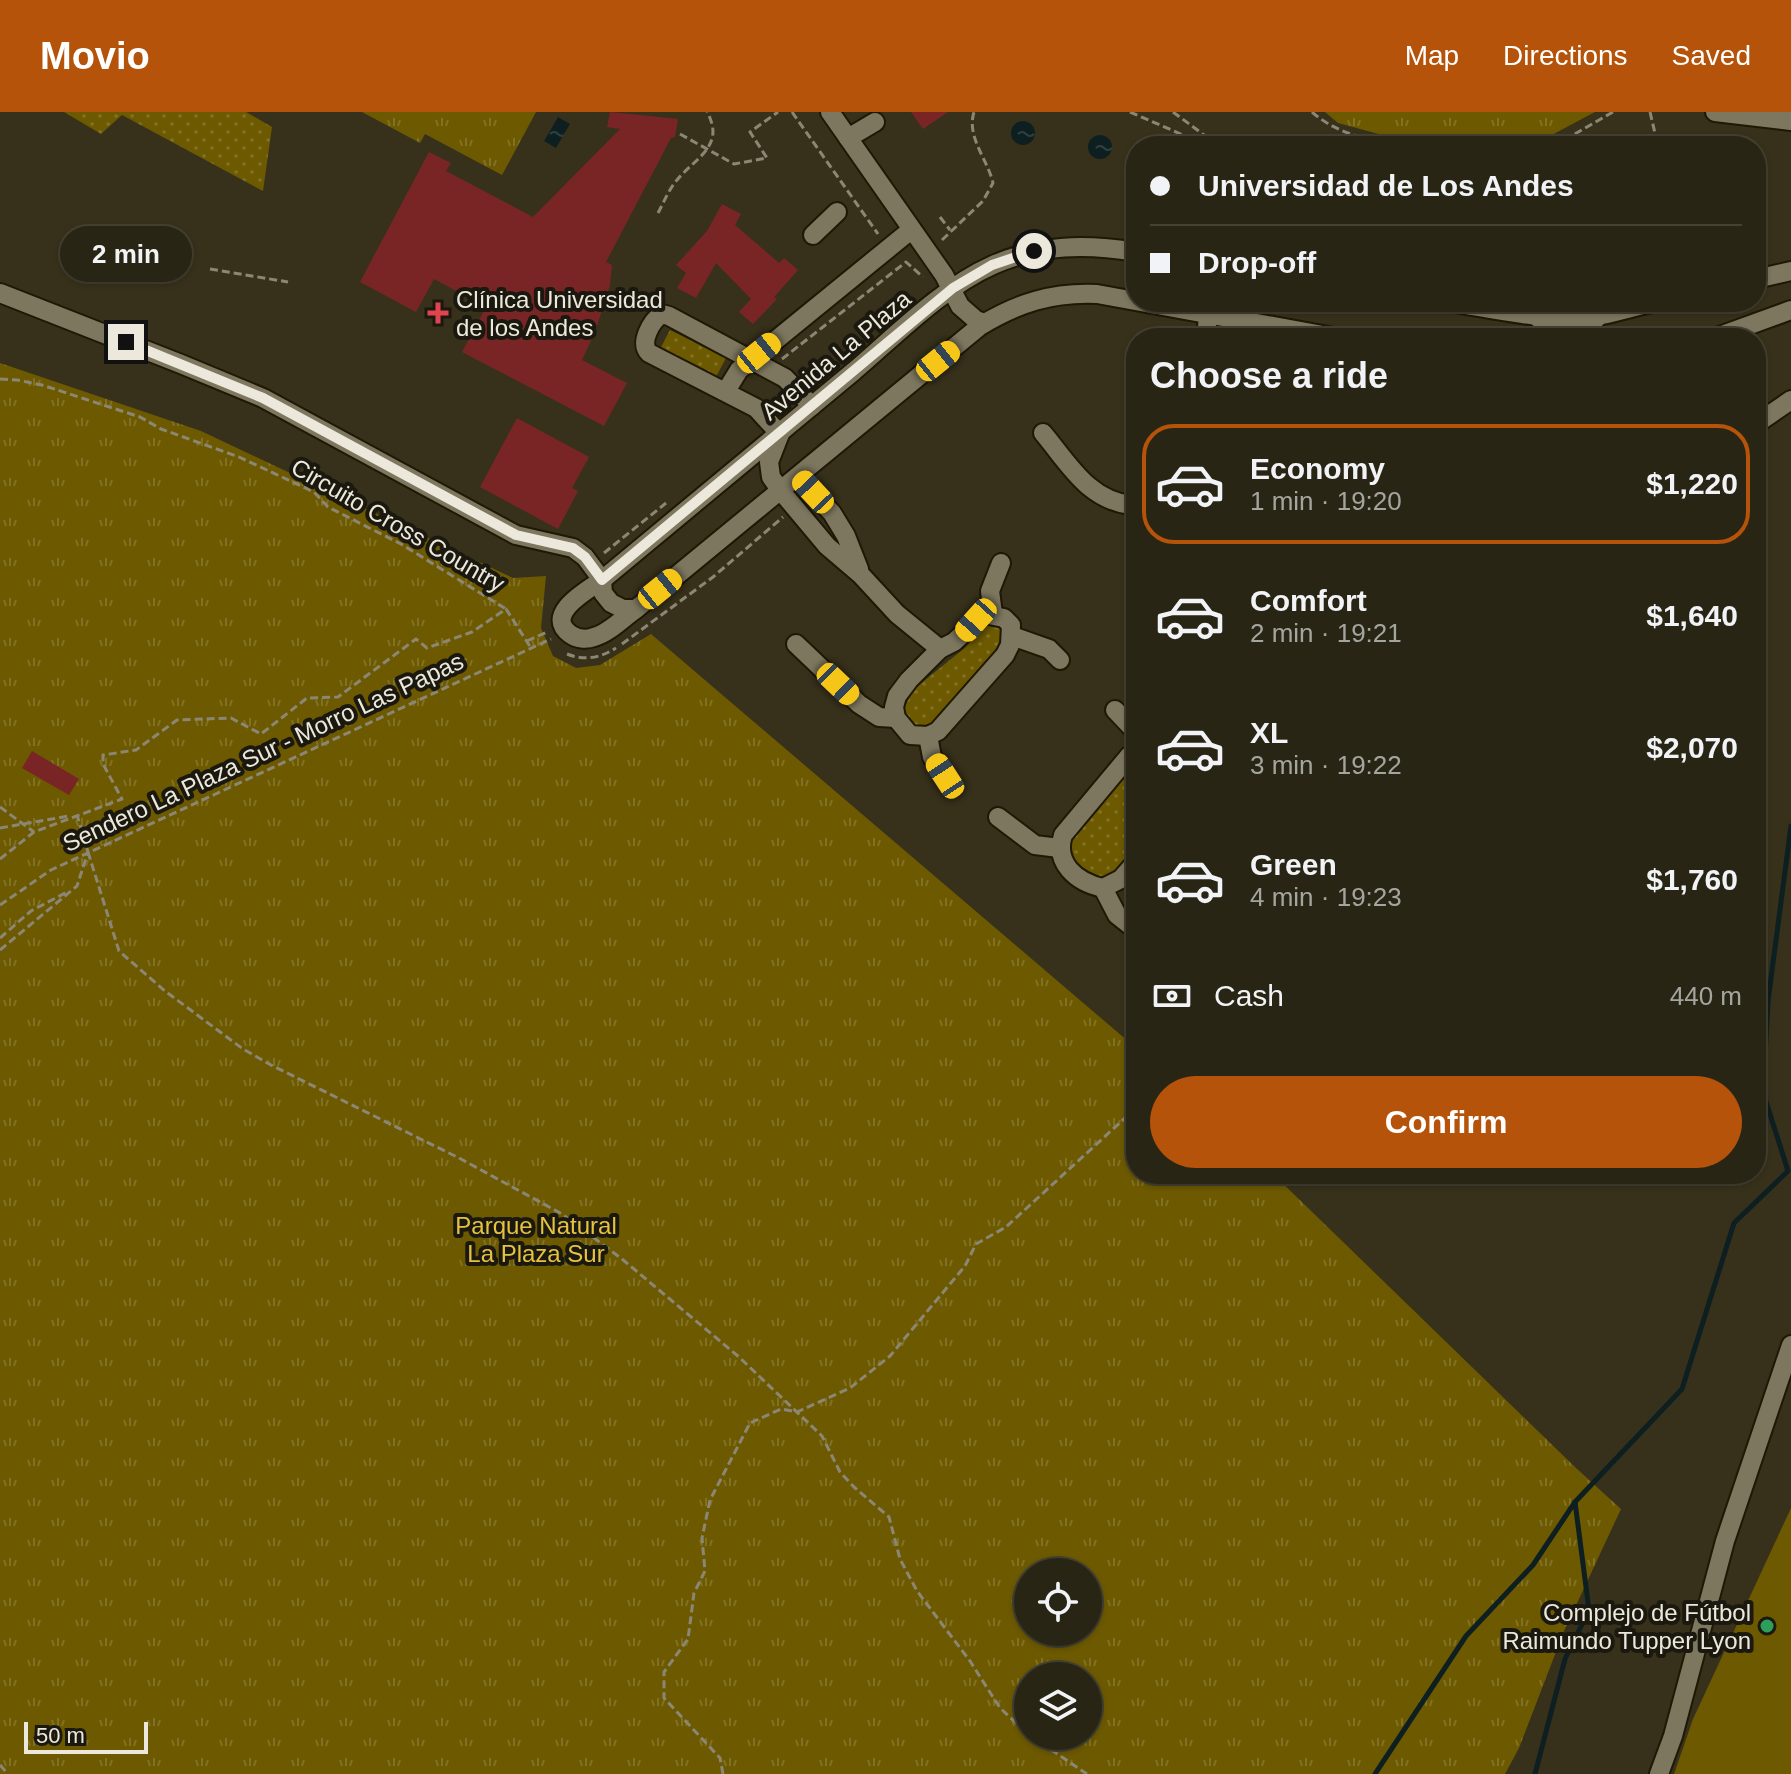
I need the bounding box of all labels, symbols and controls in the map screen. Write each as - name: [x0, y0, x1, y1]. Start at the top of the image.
- text: Movio: [40, 35, 150, 77]
- text: Map: [1405, 40, 1459, 71]
- text: Directions: [1503, 40, 1628, 71]
- text: Saved: [1672, 40, 1751, 71]
- text: Universidad de Los Andes: [1198, 169, 1574, 202]
- callout: 2 min: [60, 226, 192, 282]
- route start: [1016, 233, 1052, 269]
- text: 2 min: [92, 239, 160, 269]
- text: Drop-off: [1198, 246, 1316, 279]
- street label: Avenida La Plaza: [756, 284, 917, 425]
- place label: Clínica Universidad de los Andes: [456, 286, 663, 341]
- marker: Clínica Universidad de los Andes: [427, 302, 449, 324]
- route end: [108, 324, 144, 360]
- car: [733, 329, 785, 377]
- car: [912, 337, 964, 385]
- text: Choose a ride: [1150, 355, 1388, 396]
- icon: car: [1154, 448, 1226, 520]
- text: Economy: [1250, 452, 1385, 485]
- street label: Circuito Cross Country: [287, 453, 509, 597]
- car: [788, 466, 838, 518]
- text: $1,220: [1646, 467, 1738, 500]
- text: 1 min · 19:20: [1250, 486, 1402, 516]
- car: [634, 565, 686, 613]
- icon: car: [1154, 580, 1226, 652]
- text: Comfort: [1250, 584, 1367, 617]
- car: [951, 594, 1001, 646]
- text: $1,640: [1646, 599, 1738, 632]
- text: 2 min · 19:21: [1250, 618, 1402, 648]
- street label: Sendero La Plaza Sur - Morro Las Papas: [58, 647, 468, 857]
- car: [812, 659, 864, 709]
- icon: car: [1154, 712, 1226, 784]
- text: XL: [1250, 716, 1288, 749]
- text: $2,070: [1646, 731, 1738, 764]
- car: [922, 749, 968, 803]
- text: 3 min · 19:22: [1250, 750, 1402, 780]
- icon: car: [1154, 844, 1226, 916]
- text: Green: [1250, 848, 1337, 881]
- text: $1,760: [1646, 863, 1738, 896]
- text: 4 min · 19:23: [1250, 882, 1402, 912]
- icon: cash: [1150, 974, 1194, 1018]
- text: Cash: [1214, 979, 1284, 1012]
- text: 440 m: [1670, 981, 1742, 1011]
- button: Confirm: [1150, 1076, 1742, 1168]
- park label: Parque Natural La Plaza Sur: [455, 1212, 617, 1267]
- map controls: [1014, 1558, 1102, 1750]
- button: locate: [1014, 1558, 1102, 1646]
- place label: Complejo de Fútbol Raimundo Tupper Lyon: [1502, 1599, 1751, 1654]
- marker: Complejo de Fútbol Raimundo Tupper Lyon: [1758, 1617, 1776, 1635]
- button: layers: [1014, 1662, 1102, 1750]
- scale bar: [24, 1718, 148, 1754]
- text: 50 m: [36, 1723, 85, 1748]

